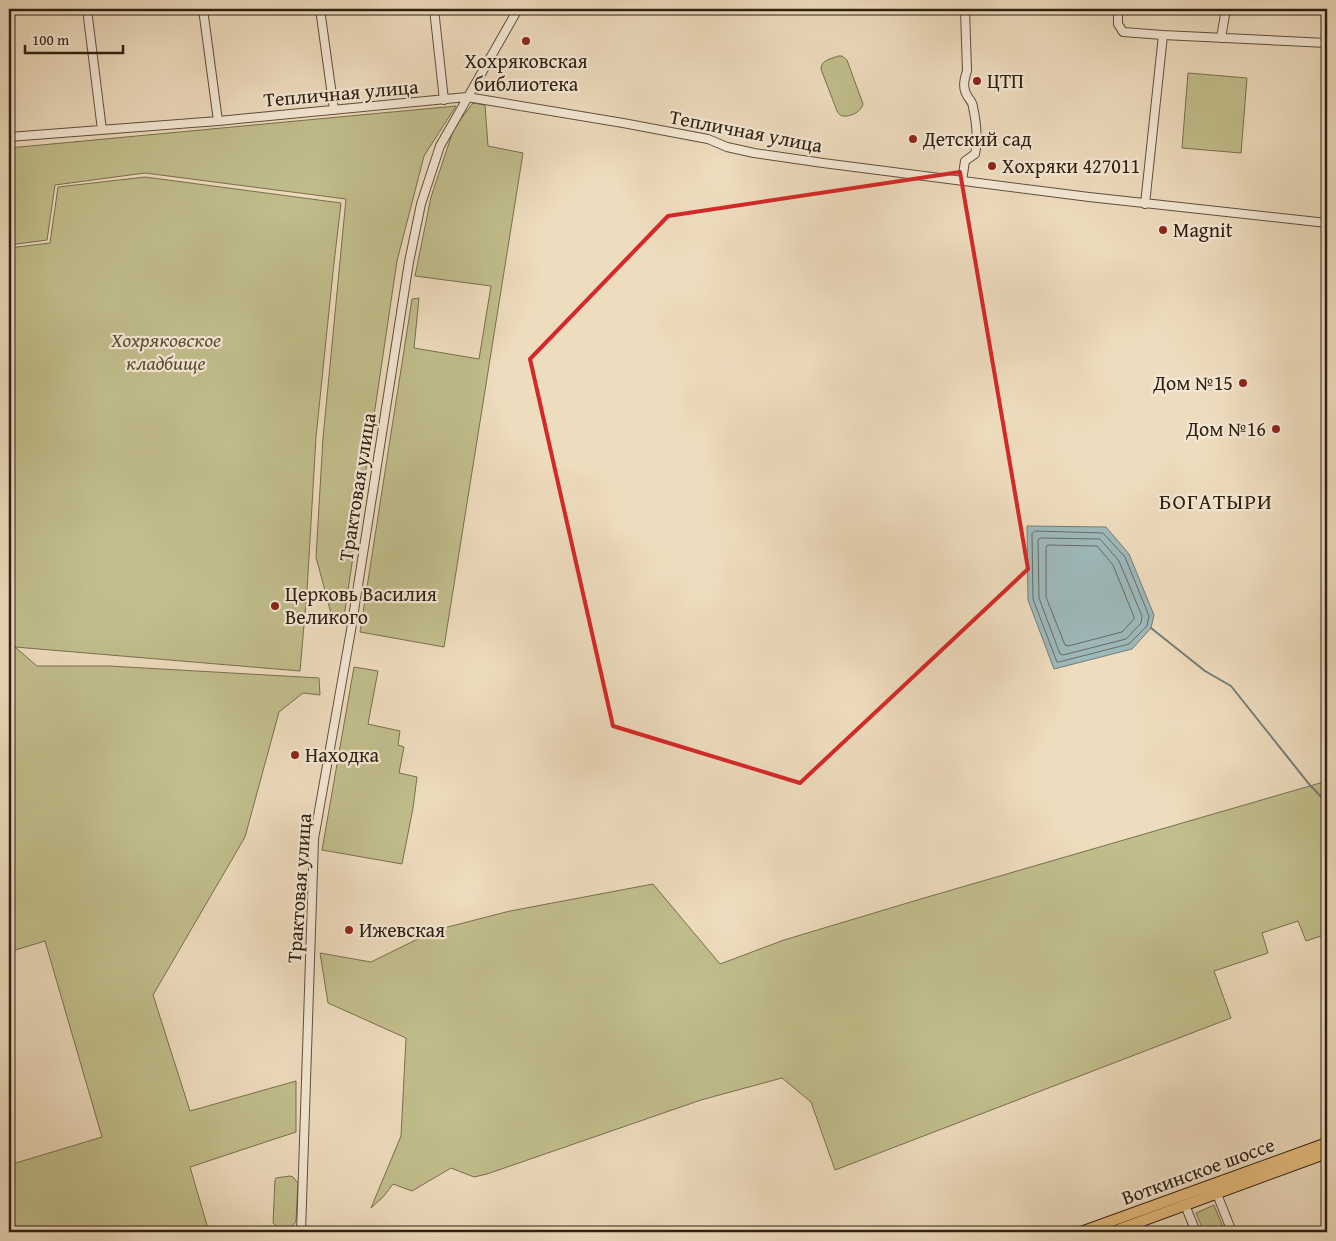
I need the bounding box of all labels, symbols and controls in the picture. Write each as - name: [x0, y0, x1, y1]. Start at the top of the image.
- scale bar: [25, 22, 122, 54]
- text: 100 m: [32, 29, 70, 50]
- marker: Хохряковская библиотека: [520, 35, 532, 47]
- place label: Хохряковская библиотека: [464, 46, 588, 98]
- place label: ЦТП: [987, 66, 1024, 95]
- street label: Тепличная улица: [262, 71, 420, 114]
- marker: ЦТП: [971, 75, 983, 87]
- street label: Тепличная улица: [667, 101, 825, 160]
- place label: Детский сад: [922, 124, 1032, 153]
- marker: Детский сад: [907, 133, 919, 145]
- place label: Хохряки 427011: [1002, 151, 1140, 180]
- marker: Хохряки 427011: [986, 160, 998, 172]
- place label: Magnit: [1173, 215, 1233, 244]
- marker: Magnit: [1157, 224, 1169, 236]
- park label: Хохряковское кладбище: [110, 325, 221, 377]
- place label: Дом №15: [1152, 368, 1233, 397]
- marker: Дом №15: [1237, 377, 1249, 389]
- street label: Трактовая улица: [330, 410, 383, 563]
- place label: Дом №16: [1185, 414, 1266, 443]
- marker: Дом №16: [1270, 423, 1282, 435]
- district label: БОГАТЫРИ: [1159, 485, 1273, 517]
- place label: Церковь Василия Великого: [285, 579, 437, 631]
- marker: Церковь Василия Великого: [269, 600, 281, 612]
- place label: Находка: [305, 740, 380, 769]
- marker: Находка: [289, 749, 301, 761]
- street label: Трактовая улица: [279, 812, 318, 964]
- place label: Ижевская: [359, 915, 445, 944]
- marker: Ижевская: [343, 924, 355, 936]
- street label: Воткинское шоссе: [1117, 1129, 1278, 1212]

